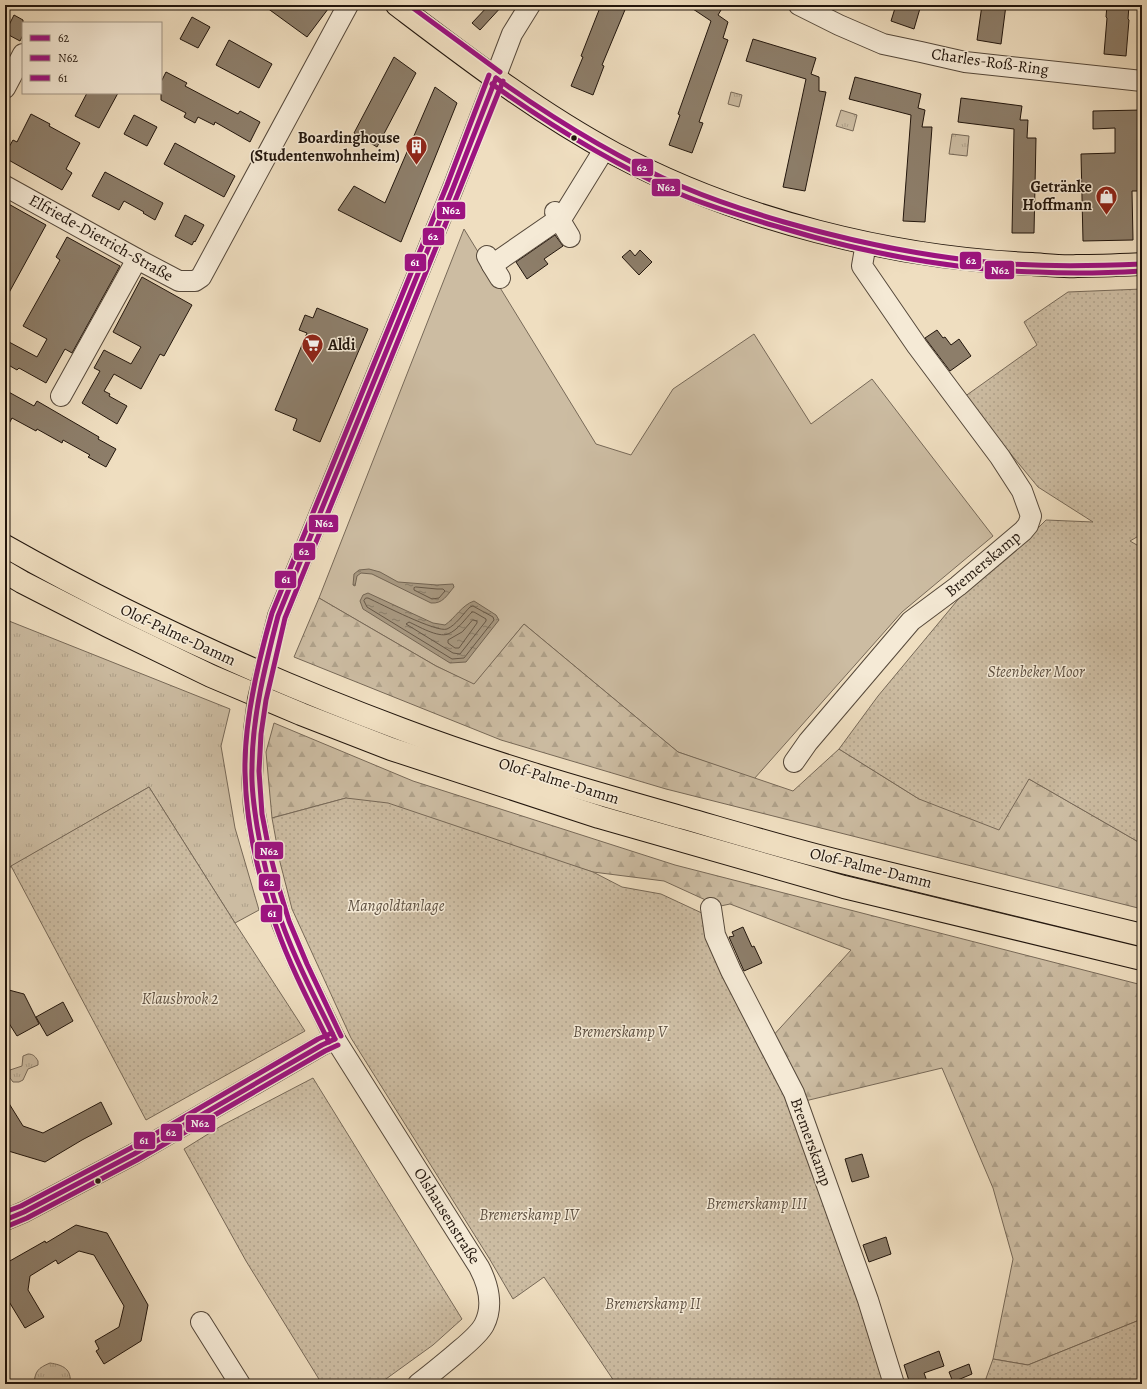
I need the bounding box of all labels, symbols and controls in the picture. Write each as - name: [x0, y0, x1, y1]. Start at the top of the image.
- legend: [22, 22, 162, 94]
- text: 62: [58, 30, 70, 46]
- street label: Charles-Roß-Ring: [930, 43, 1050, 81]
- text: N62: [58, 50, 78, 66]
- text: 61: [58, 70, 68, 86]
- place label: Boardinghouse (Studentenwohnheim): [250, 127, 400, 167]
- unlabelled marker: [569, 133, 579, 143]
- building icon: Boardinghouse (Studentenwohnheim): [403, 134, 429, 167]
- line badge: 62: [631, 158, 654, 177]
- text: 62: [637, 160, 648, 175]
- place label: Getränke Hoffmann: [1022, 176, 1092, 216]
- line badge: N62: [651, 178, 681, 197]
- text: N62: [657, 180, 676, 195]
- shop icon: Getränke Hoffmann: [1094, 183, 1120, 216]
- street label: Elfriede-Dietrich-Straße: [25, 189, 177, 287]
- line badge: N62: [436, 201, 466, 220]
- text: N62: [442, 203, 461, 218]
- line badge: 62: [422, 227, 445, 246]
- text: 62: [428, 229, 439, 244]
- line badge: 62: [959, 251, 982, 270]
- line badge: 61: [404, 253, 427, 272]
- text: 62: [966, 253, 977, 268]
- text: 61: [410, 255, 420, 270]
- line badge: N62: [984, 260, 1015, 280]
- text: N62: [991, 263, 1010, 278]
- supermarket icon: Aldi: [300, 332, 326, 365]
- place label: Aldi: [327, 334, 356, 356]
- line badge: N62: [308, 514, 339, 533]
- text: N62: [315, 516, 334, 531]
- street label: Bremerskamp: [941, 526, 1025, 602]
- line badge: 62: [293, 542, 316, 561]
- text: 62: [299, 544, 310, 559]
- line badge: 61: [274, 570, 297, 589]
- text: 61: [281, 572, 291, 587]
- street label: Olof-Palme-Damm: [117, 599, 239, 671]
- park label: Steenbeker Moor: [988, 661, 1085, 683]
- street label: Olof-Palme-Damm: [496, 752, 622, 810]
- line badge: N62: [254, 841, 284, 860]
- street label: Olof-Palme-Damm: [808, 842, 934, 894]
- text: N62: [260, 844, 279, 859]
- line badge: 62: [258, 873, 281, 892]
- text: 62: [264, 875, 275, 890]
- park label: Mangoldtanlage: [348, 895, 445, 917]
- line badge: 61: [260, 904, 283, 923]
- text: 61: [267, 906, 277, 921]
- park label: Klausbrook 2: [142, 988, 218, 1010]
- park label: Bremerskamp V: [573, 1021, 669, 1043]
- street label: Bremerskamp: [785, 1095, 837, 1189]
- line badge: N62: [185, 1114, 216, 1133]
- text: N62: [191, 1116, 210, 1131]
- line badge: 62: [160, 1123, 183, 1142]
- text: 62: [166, 1125, 177, 1140]
- line badge: 61: [133, 1131, 156, 1150]
- text: 61: [139, 1133, 149, 1148]
- street label: Olshausenstraße: [408, 1163, 486, 1269]
- unlabelled marker: [93, 1176, 103, 1186]
- park label: Bremerskamp III: [706, 1193, 808, 1215]
- park label: Bremerskamp IV: [479, 1204, 580, 1226]
- park label: Bremerskamp II: [605, 1293, 701, 1315]

